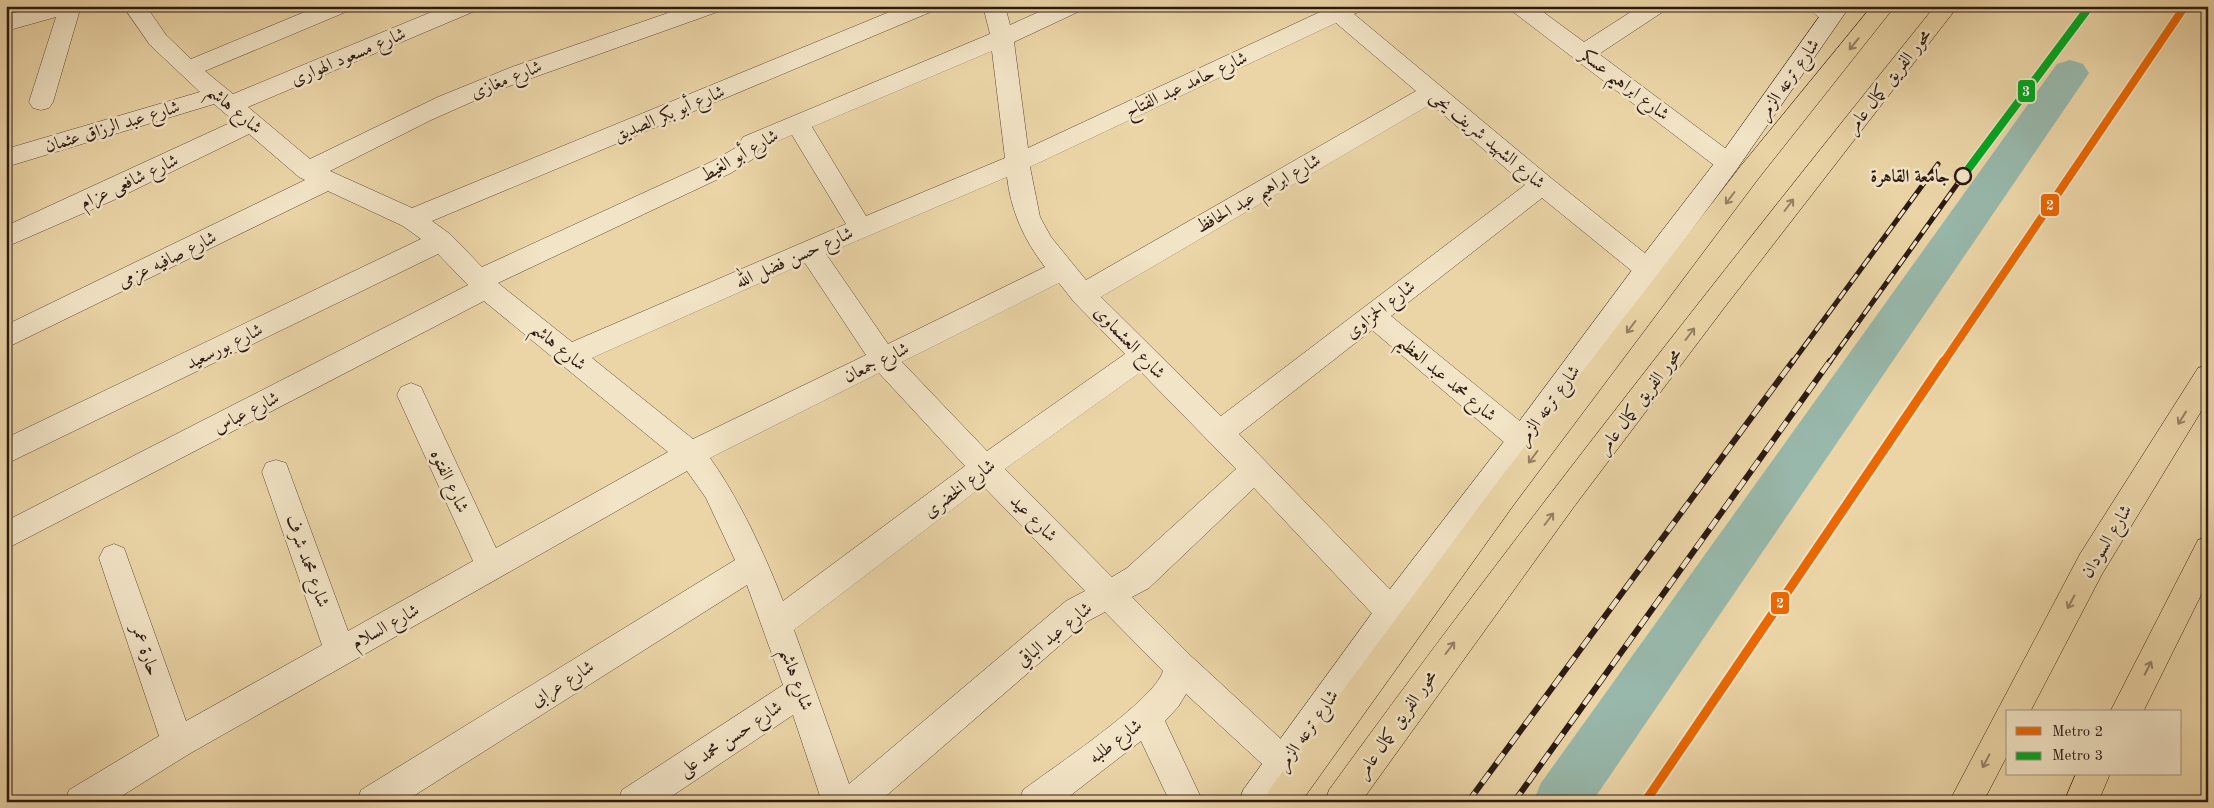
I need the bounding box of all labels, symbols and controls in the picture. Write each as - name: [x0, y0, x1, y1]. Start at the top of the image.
- street label: شارع مسعود الهوارى: [288, 25, 410, 94]
- street label: محور الفريق كمال عامر: [1842, 25, 1937, 139]
- street label: شارع ترعه الزمر: [1755, 36, 1827, 126]
- one-way arrow: [1848, 37, 1859, 50]
- street label: شارع ابراهيم عسكر: [1570, 44, 1673, 130]
- street label: شارع حامد عبد الفتاح: [1123, 49, 1253, 127]
- street label: شارع مغازى: [468, 58, 546, 107]
- street label: شارع أبو بكر الصديق: [609, 78, 729, 150]
- line badge: 3: [2017, 79, 2036, 103]
- street label: شارع هاشم: [199, 82, 265, 144]
- text: 3: [2022, 85, 2030, 99]
- street label: شارع الشهيد شريف يحى: [1423, 87, 1548, 197]
- street label: شارع عبد الرزاق عثمان: [43, 98, 183, 161]
- street label: شارع أبو الغيط: [695, 122, 784, 190]
- street label: شارع شافعى عزام: [78, 151, 184, 218]
- street label: شارع ابراهيم عبد الحافظ: [1193, 151, 1328, 244]
- marker: جامعة القاهرة: [1954, 167, 1972, 185]
- place label: جامعة القاهرة: [1871, 168, 1950, 188]
- one-way arrow: [1724, 191, 1735, 204]
- line badge: 2: [2040, 193, 2060, 217]
- one-way arrow: [1784, 198, 1794, 212]
- text: 2: [2046, 199, 2054, 213]
- street label: شارع حسن فضل الله: [731, 218, 858, 296]
- street label: شارع صافيه عزمى: [115, 228, 222, 296]
- street label: شارع الحمزاوى: [1342, 277, 1422, 346]
- street label: شارع العشماوى: [1087, 303, 1168, 386]
- street label: شارع هاشم: [522, 319, 589, 380]
- one-way arrow: [1626, 320, 1637, 333]
- street label: شارع بورسعيد: [183, 321, 268, 378]
- one-way arrow: [1685, 328, 1696, 341]
- street label: شارع محمد عبد العظيم: [1388, 332, 1499, 431]
- street label: شارع جمعان: [841, 339, 914, 391]
- street label: محور الفريق كمال عامر: [1594, 345, 1688, 460]
- street label: شارع ترعه الزمر: [1514, 362, 1588, 452]
- street label: شارع عباس: [211, 389, 285, 442]
- one-way arrow: [2177, 410, 2187, 424]
- street label: شارع الفتوه: [422, 447, 471, 518]
- one-way arrow: [1528, 450, 1539, 463]
- street label: شارع الخضرى: [920, 456, 1002, 525]
- street label: شارع عيد: [1003, 492, 1060, 549]
- street label: شارع السودان: [2078, 502, 2140, 584]
- one-way arrow: [1544, 512, 1554, 526]
- street label: شارع محمد شرف: [277, 513, 332, 612]
- line badge: 2: [1770, 591, 1790, 615]
- one-way arrow: [2066, 594, 2076, 609]
- text: 2: [1776, 597, 1784, 611]
- street label: شارع عبد الباقي: [1013, 598, 1099, 674]
- street label: شارع السلام: [349, 601, 425, 658]
- street label: حارة عمر: [125, 621, 162, 679]
- one-way arrow: [1445, 642, 1456, 655]
- street label: شارع هاشم: [769, 646, 816, 716]
- street label: شارع عرابى: [528, 658, 600, 714]
- one-way arrow: [2144, 661, 2153, 676]
- street label: محور الفريق كمال عامر: [1352, 667, 1443, 783]
- street label: شارع ترعه الزمر: [1274, 687, 1346, 777]
- street label: شارع حسن محمد على: [676, 698, 788, 784]
- legend: [2006, 710, 2182, 776]
- street label: شارع طلبه: [1086, 716, 1148, 771]
- text: Metro 2: [2052, 725, 2103, 740]
- text: Metro 3: [2052, 749, 2103, 764]
- one-way arrow: [1981, 754, 1991, 769]

